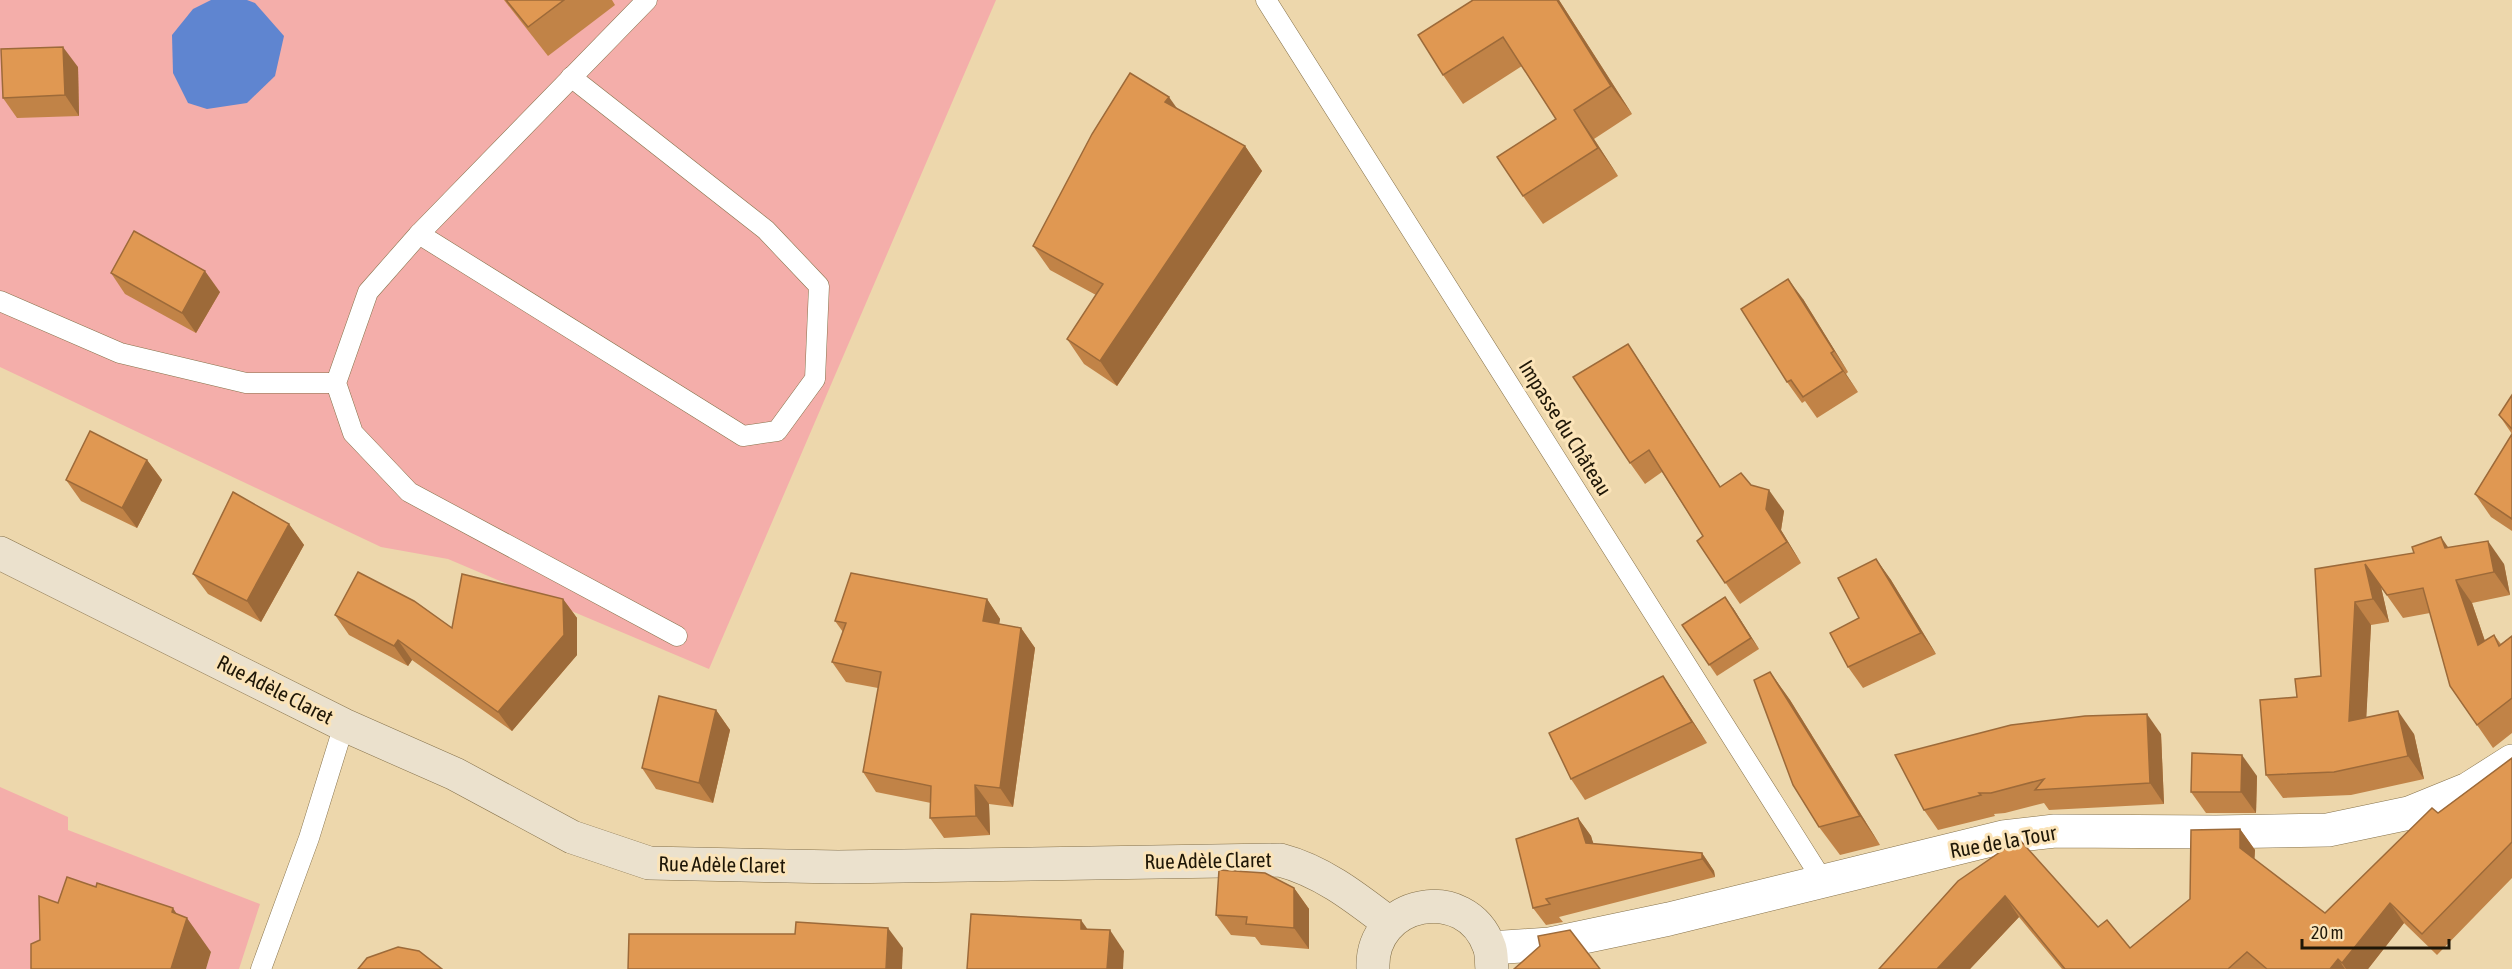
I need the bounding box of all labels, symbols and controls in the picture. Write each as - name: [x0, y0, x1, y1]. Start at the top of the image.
- street label: Impasse du Château: [1515, 355, 1617, 500]
- street label: Rue Adèle Claret: [213, 650, 338, 729]
- street label: Rue de la Tour: [1948, 820, 2059, 862]
- street label: Rue Adèle Claret: [1144, 847, 1272, 873]
- street label: Rue Adèle Claret: [658, 851, 786, 877]
- scale bar: [2302, 912, 2449, 950]
- text: 20 m: [2311, 922, 2343, 943]

